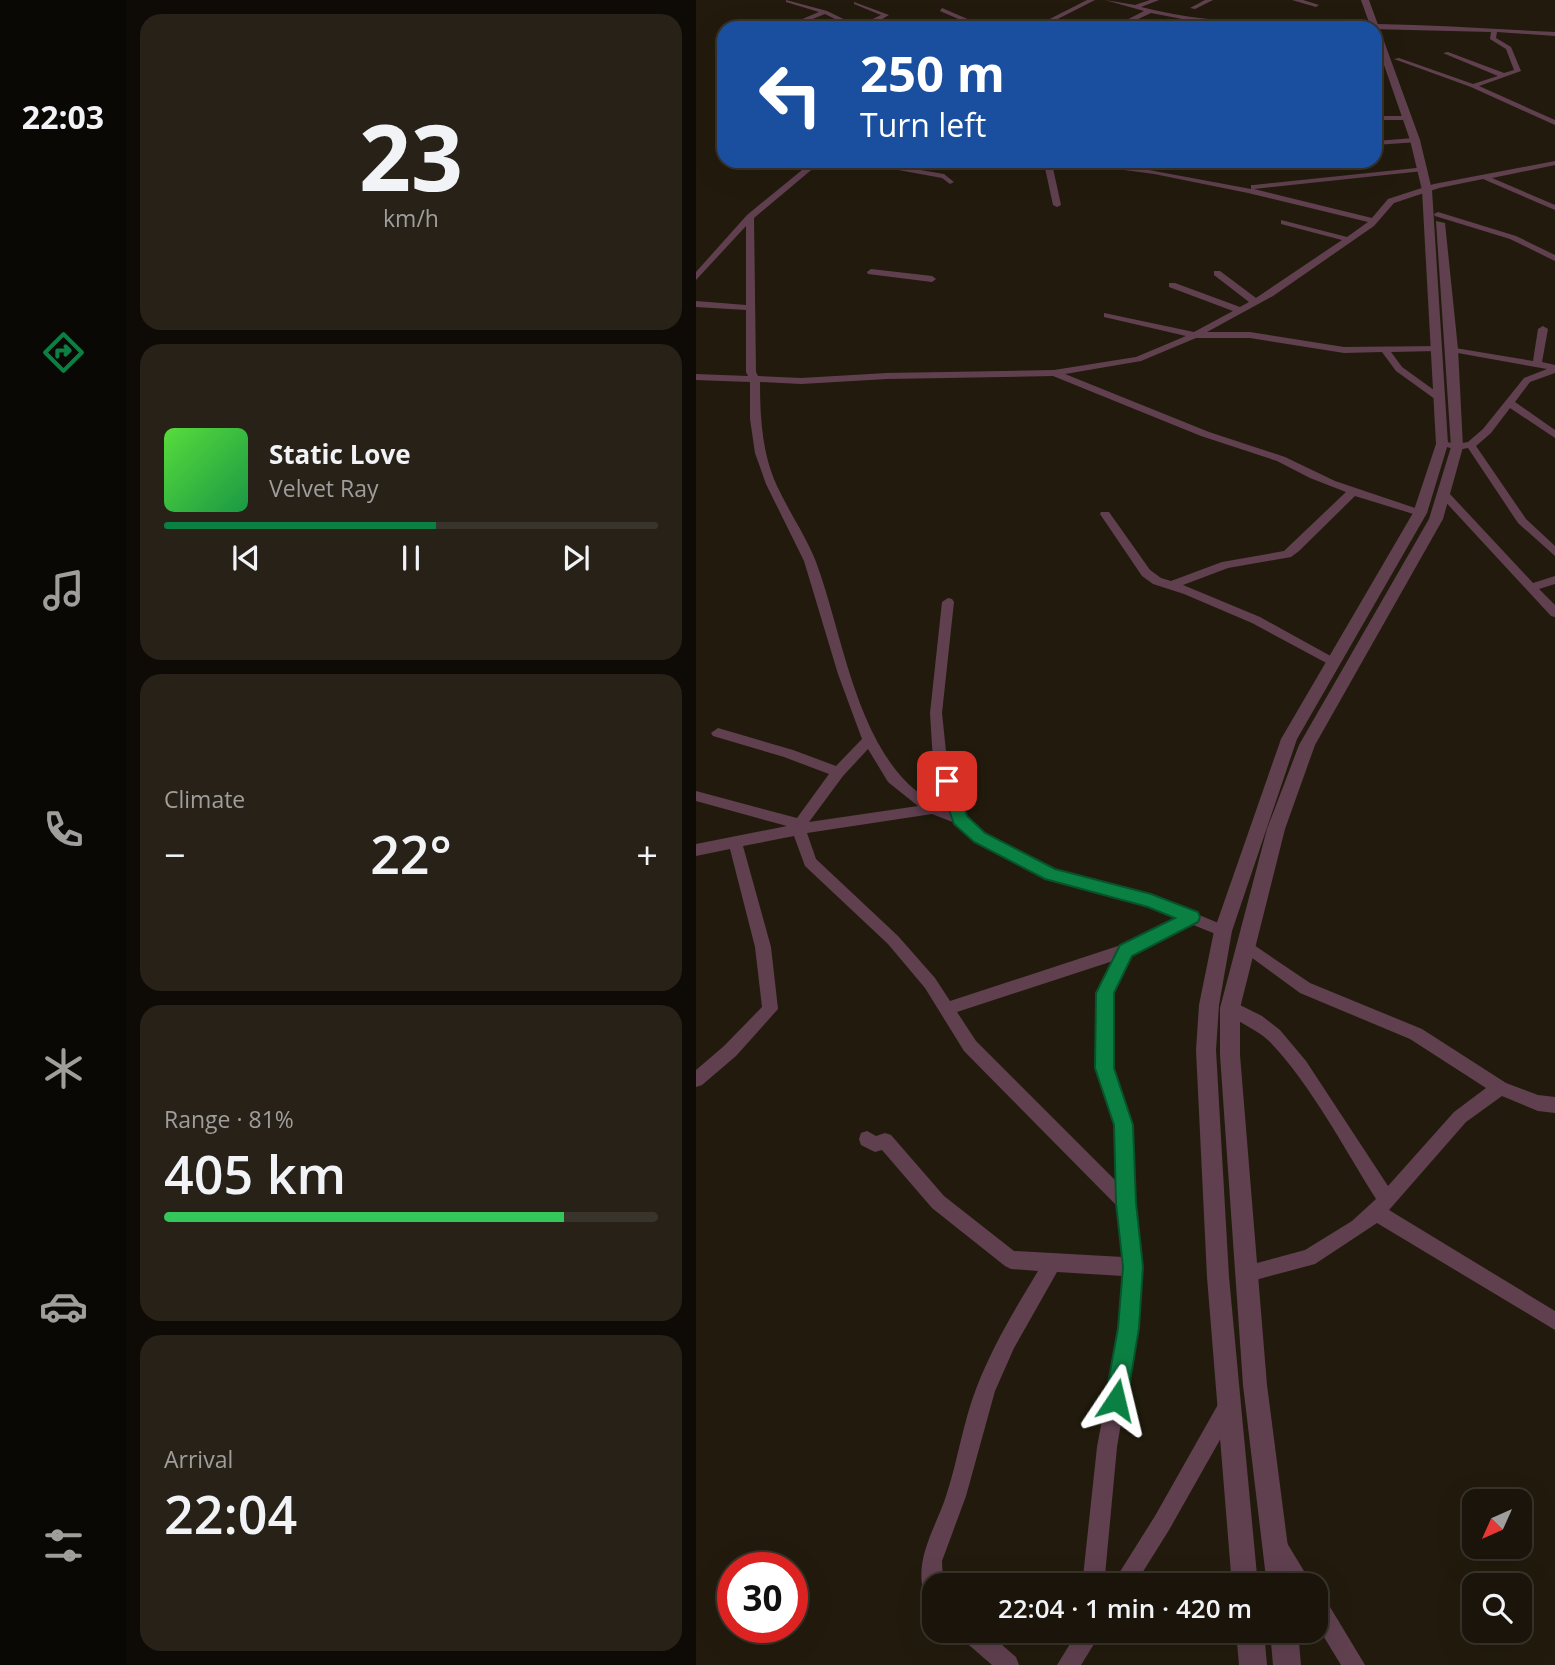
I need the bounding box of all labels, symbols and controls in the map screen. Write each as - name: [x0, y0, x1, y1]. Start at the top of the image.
- text: 250 m: [860, 40, 1005, 106]
- icon: left: [745, 49, 836, 140]
- text: 23: [359, 94, 463, 218]
- text: 22:03: [22, 95, 104, 138]
- text: Turn left: [860, 103, 986, 146]
- text: km/h: [383, 202, 439, 234]
- icon: directions: [39, 328, 88, 377]
- text: Static Love: [269, 436, 411, 472]
- text: Velvet Ray: [269, 472, 379, 504]
- icon: previous: [227, 539, 265, 577]
- icon: pause: [392, 539, 430, 577]
- icon: next: [557, 539, 595, 577]
- icon: music: [39, 566, 88, 615]
- pin: [917, 751, 977, 811]
- icon: arrive: [928, 762, 966, 800]
- text: Climate: [164, 783, 245, 815]
- icon: phone: [39, 805, 88, 854]
- text: 22°: [370, 818, 452, 889]
- text: −: [164, 828, 186, 880]
- text: +: [636, 828, 658, 880]
- icon: climate: [39, 1044, 88, 1093]
- text: Range · 81%: [164, 1103, 294, 1135]
- text: 405 km: [164, 1138, 346, 1209]
- icon: car: [39, 1282, 88, 1331]
- position arrow: [1079, 1363, 1153, 1437]
- text: Arrival: [164, 1443, 233, 1475]
- text: 22:04: [164, 1478, 297, 1549]
- north arrow: [1462, 1489, 1532, 1559]
- map controls: [1462, 1489, 1532, 1643]
- icon: filters: [39, 1521, 88, 1570]
- speed limit sign: 30: [717, 1552, 808, 1643]
- button: search: [1462, 1573, 1532, 1643]
- text: 22:04 · 1 min · 420 m: [998, 1590, 1252, 1626]

